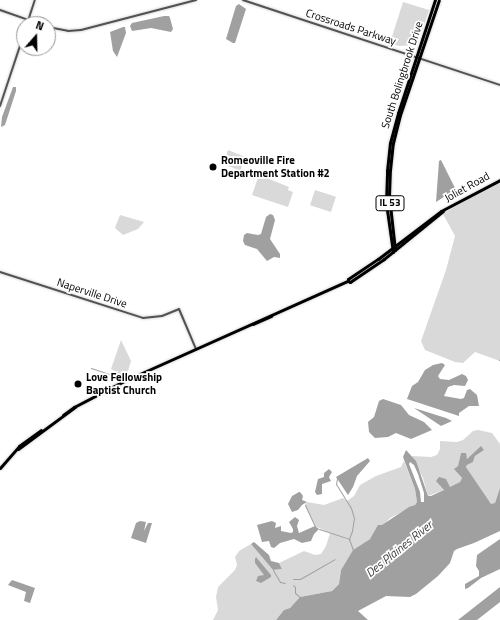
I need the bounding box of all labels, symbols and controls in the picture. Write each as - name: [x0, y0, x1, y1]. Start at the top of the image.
- street label: Crossroads Parkway: [304, 6, 398, 48]
- north arrow: [16, 16, 56, 56]
- text: N: [33, 17, 46, 34]
- street label: South Bolingbrook Drive: [378, 20, 426, 130]
- place label: Romeoville Fire Department Station #2: [221, 154, 330, 180]
- marker: Romeoville Fire Department Station #2: [208, 162, 218, 172]
- street label: Joliet Road: [442, 169, 492, 205]
- road number: IL 53: [375, 195, 405, 211]
- street label: Naperville Drive: [55, 275, 129, 311]
- place label: Love Fellowship Baptist Church: [86, 371, 162, 397]
- marker: Love Fellowship Baptist Church: [73, 379, 83, 389]
- water label: Des Plaines River: [363, 518, 435, 580]

